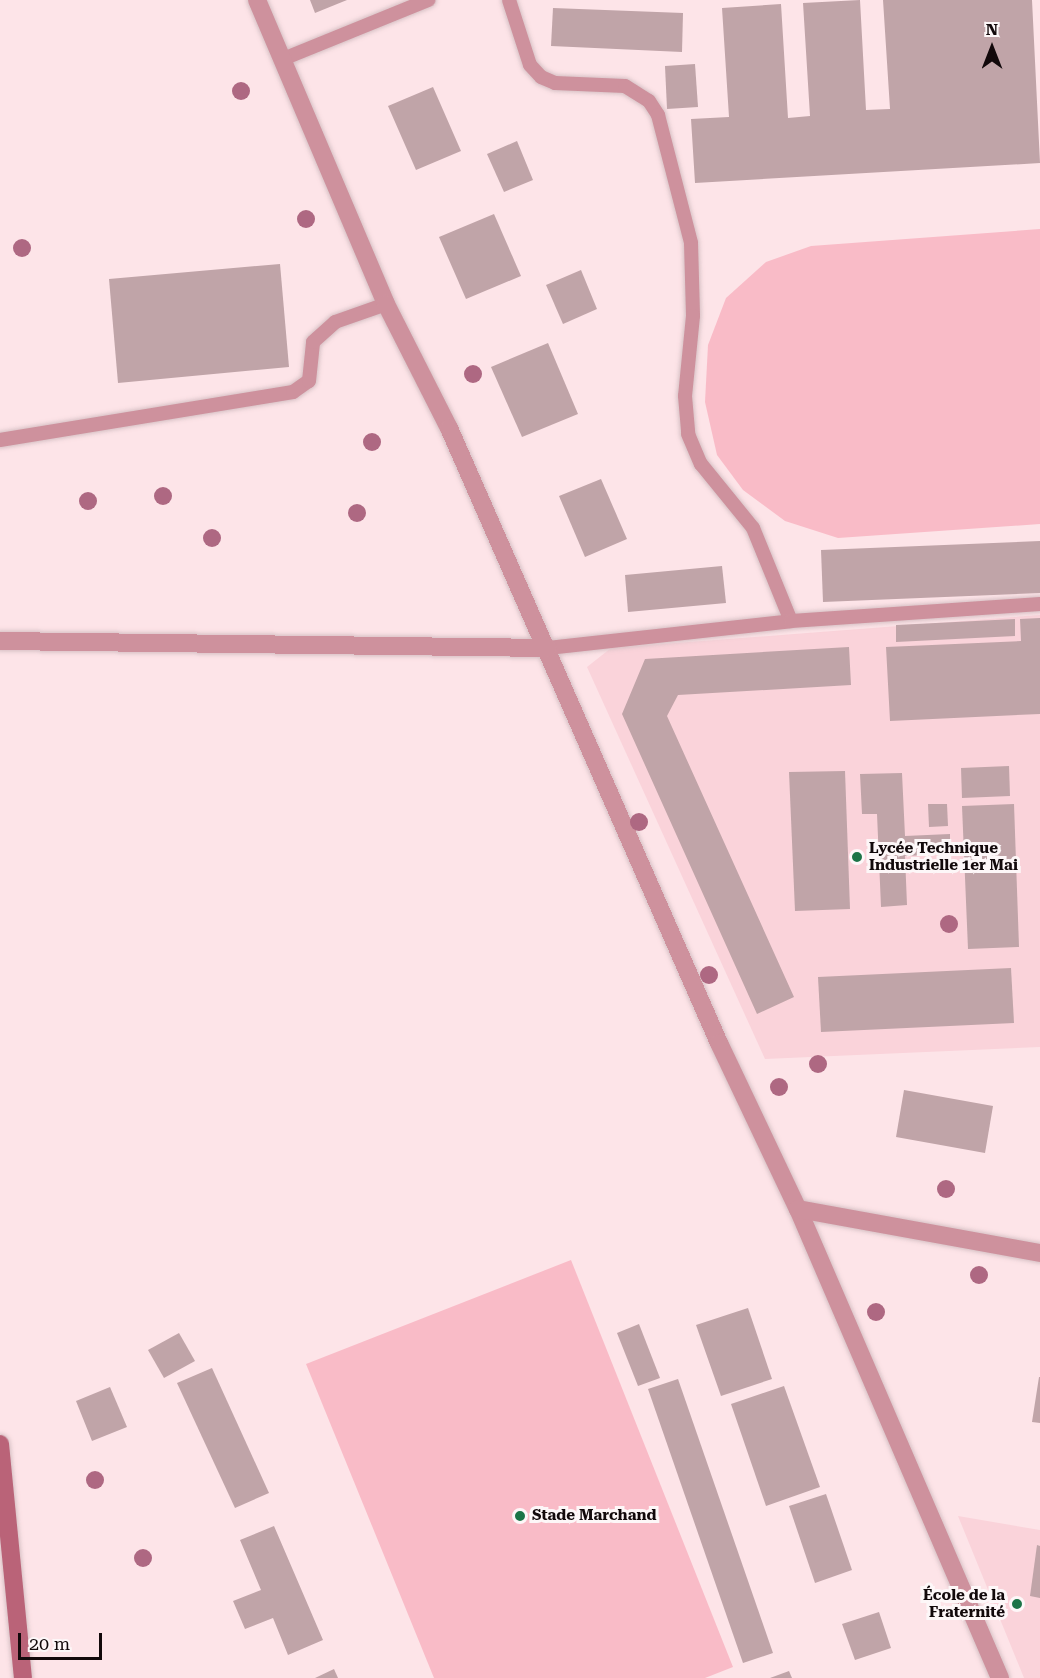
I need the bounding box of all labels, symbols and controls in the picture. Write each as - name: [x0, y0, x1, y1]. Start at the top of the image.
- north arrow: [962, 18, 1022, 78]
- text: N: [986, 20, 998, 39]
- place label: Lycée Technique Industrielle 1er Mai: [869, 839, 1018, 874]
- marker: Lycée Technique Industrielle 1er Mai: [850, 850, 864, 864]
- place label: Stade Marchand: [532, 1507, 657, 1525]
- marker: Stade Marchand: [513, 1509, 527, 1523]
- place label: École de la Fraternité: [923, 1586, 1005, 1621]
- marker: École de la Fraternité: [1010, 1597, 1024, 1611]
- scale bar: [21, 1621, 105, 1659]
- text: 20 m: [29, 1633, 70, 1654]

